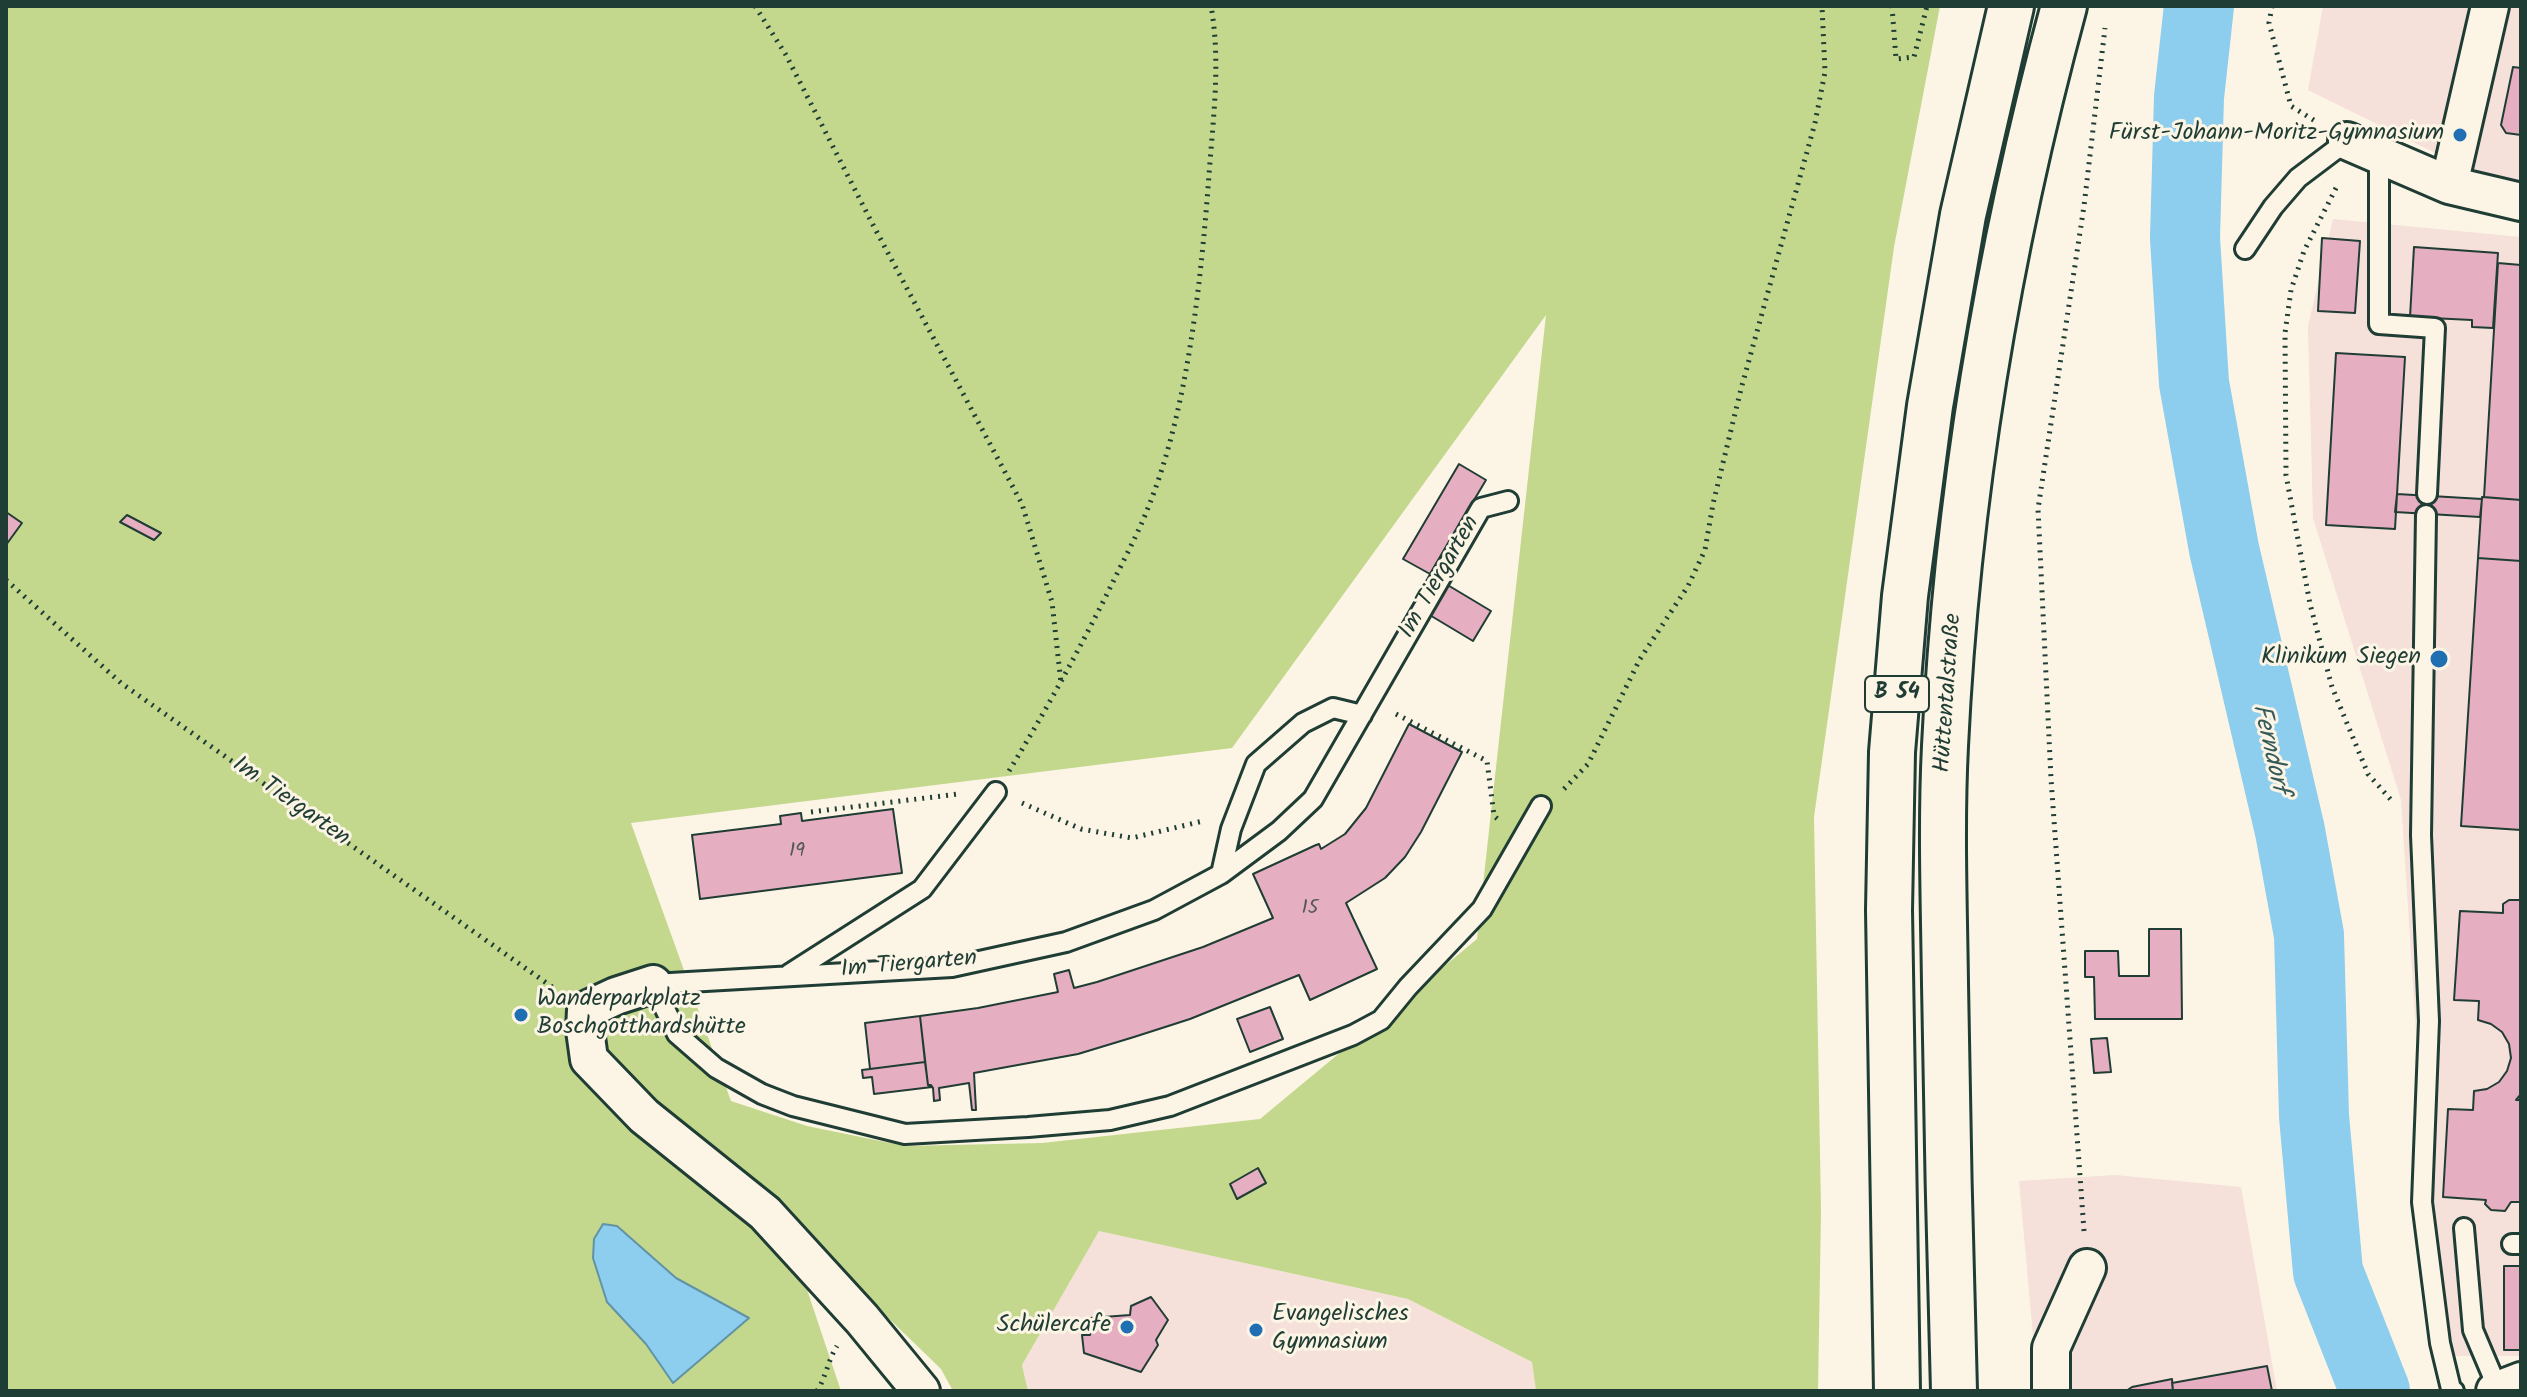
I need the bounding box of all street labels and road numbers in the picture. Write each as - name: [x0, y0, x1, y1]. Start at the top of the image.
- street label: Im Tiergarten: [1394, 512, 1488, 644]
- street label: Hüttentalstraße: [1930, 612, 1970, 774]
- road number: B 54: [1865, 676, 1929, 712]
- street label: Im Tiergarten: [226, 752, 354, 854]
- street label: Im Tiergarten: [840, 946, 978, 986]

